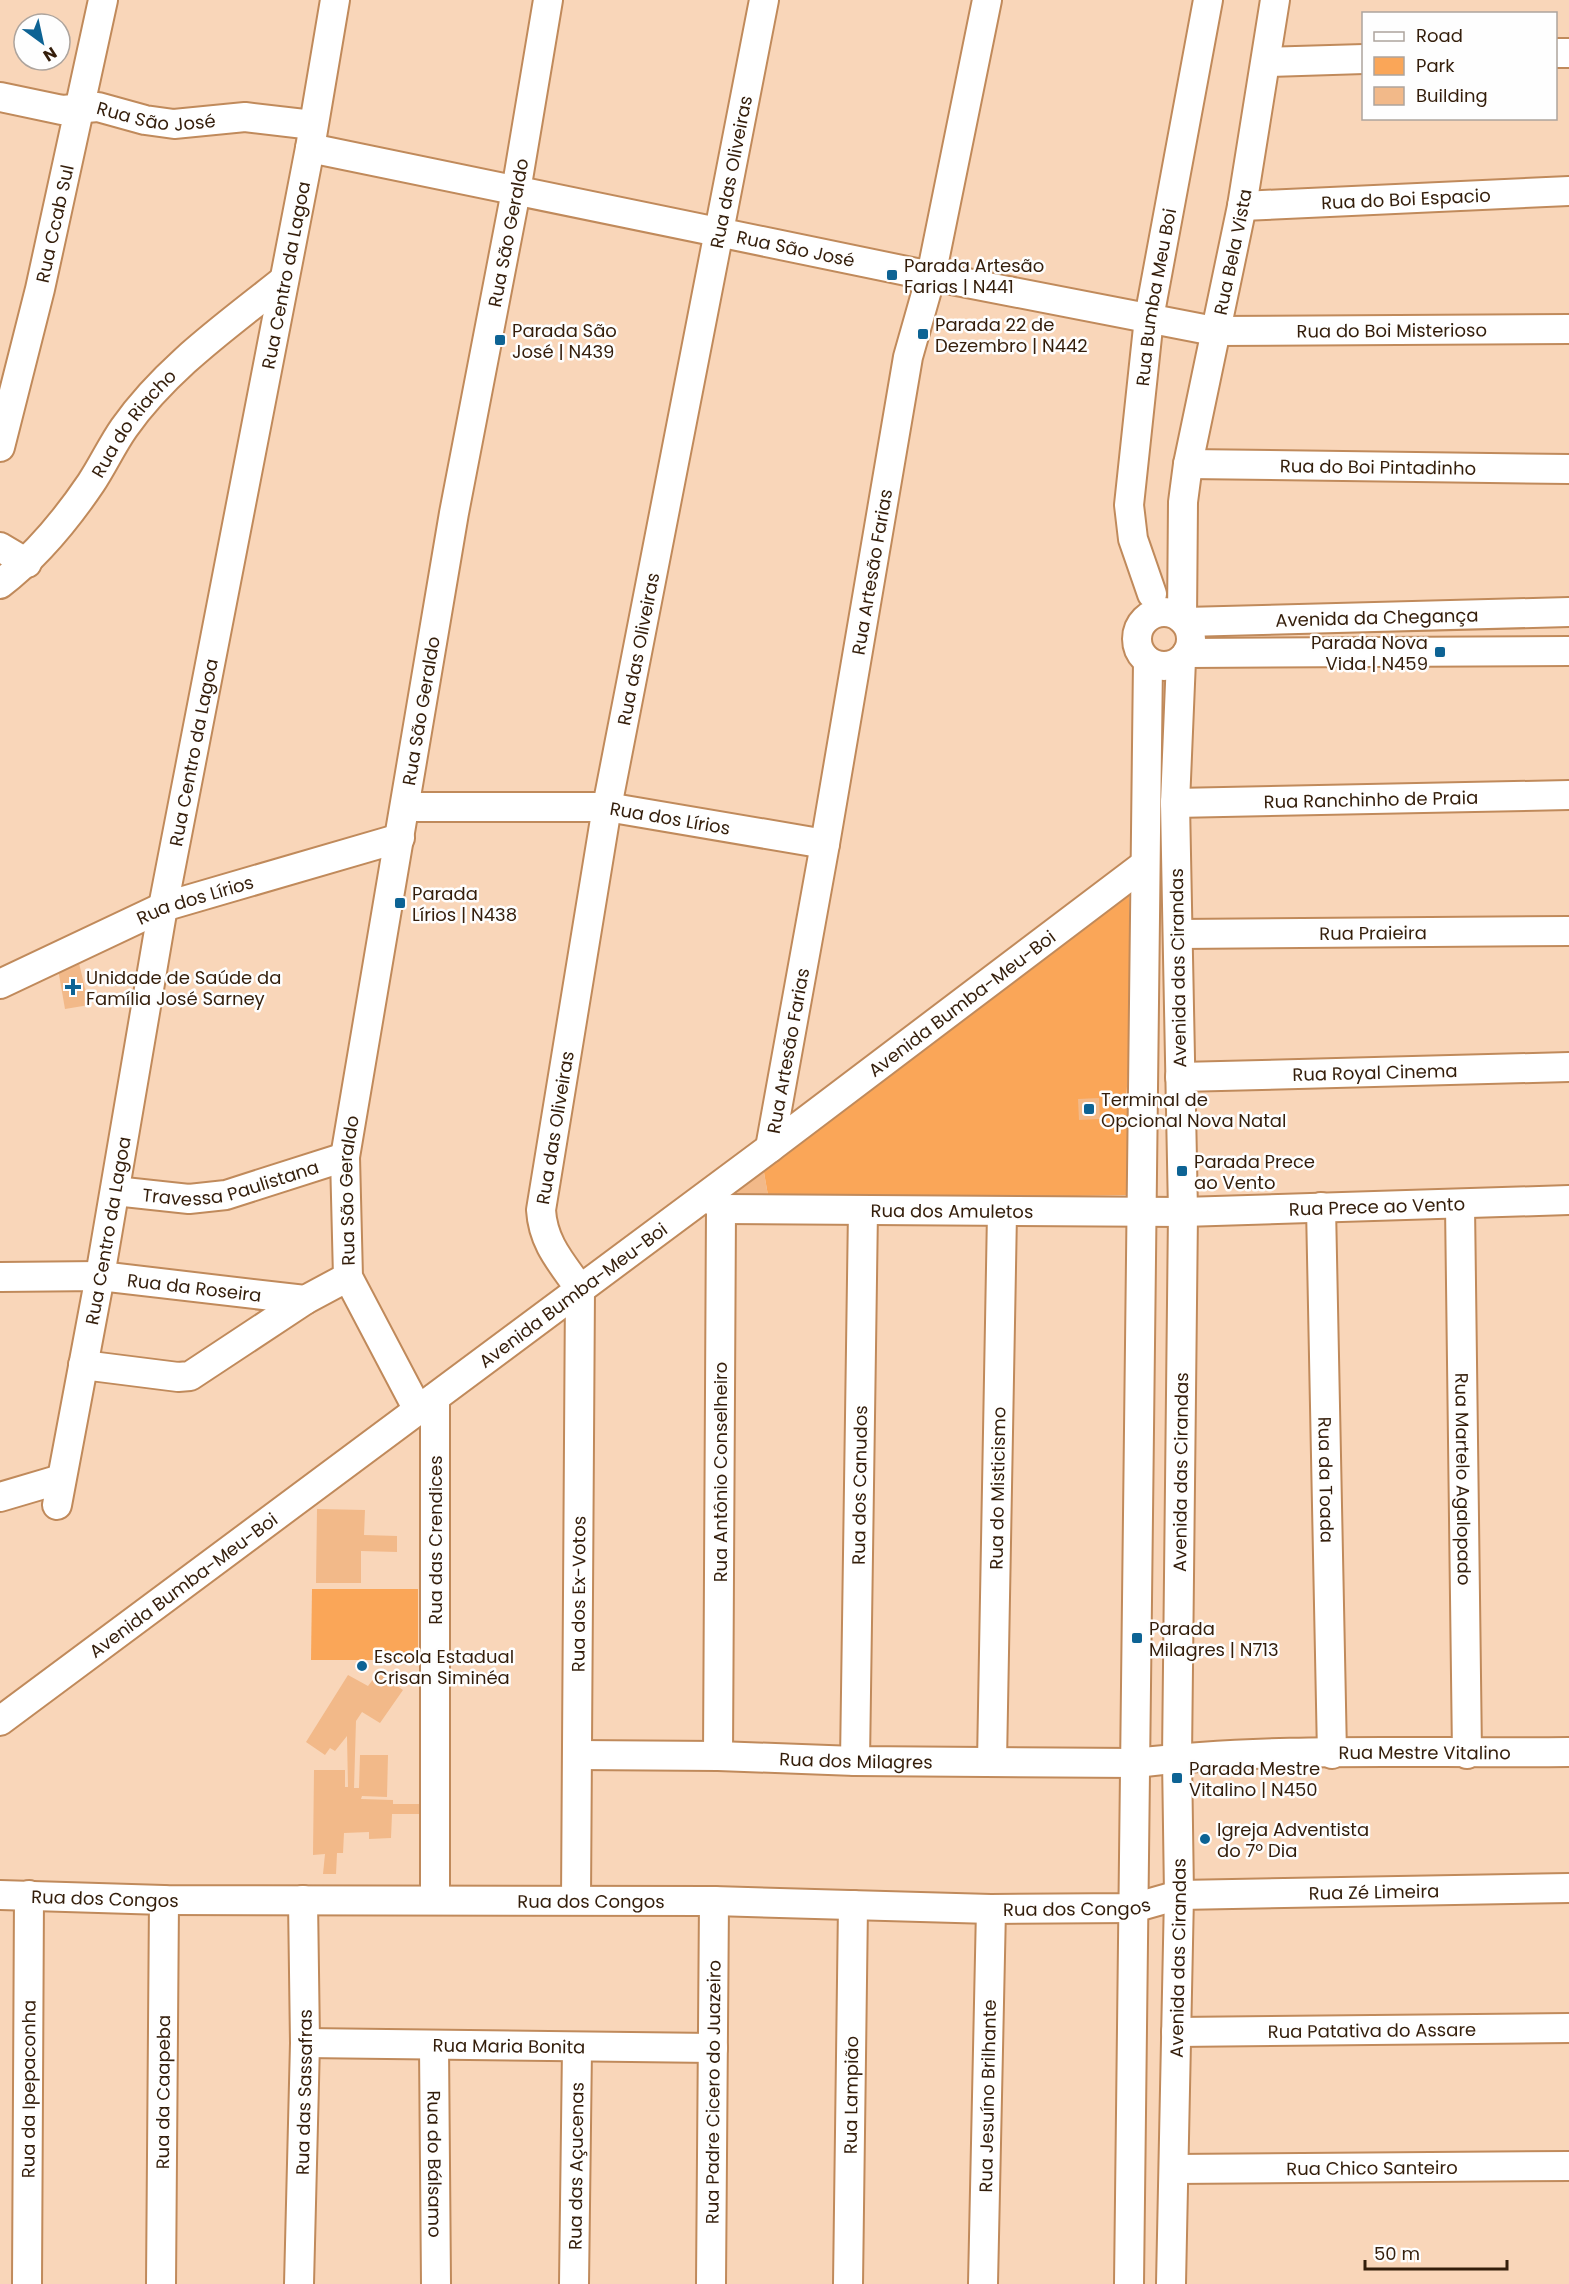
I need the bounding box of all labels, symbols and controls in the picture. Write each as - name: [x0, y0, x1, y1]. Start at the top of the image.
- north arrow: [12, 12, 72, 72]
- legend: [1362, 12, 1557, 120]
- text: Road: [1416, 23, 1463, 48]
- text: N: [39, 41, 61, 67]
- text: Park: [1416, 53, 1455, 78]
- text: Building: [1416, 83, 1488, 108]
- street label: Rua das Oliveiras: [703, 93, 758, 250]
- street label: Rua São José: [94, 95, 217, 136]
- street label: Rua São Geraldo: [481, 156, 534, 309]
- street label: Rua Ccab Sul: [29, 162, 79, 285]
- street label: Rua Centro da Lagoa: [255, 179, 316, 371]
- street label: Rua do Boi Espacio: [1320, 182, 1491, 215]
- street label: Rua Bela Vista: [1207, 187, 1257, 317]
- street label: Rua Bumba Meu Boi: [1129, 206, 1182, 387]
- street label: Rua São José: [734, 224, 857, 273]
- place label: Parada Artesão Farias | N441: [904, 253, 1044, 299]
- marker: Parada Artesão Farias | N441: [885, 268, 899, 282]
- place label: Parada 22 de Dezembro | N442: [935, 312, 1088, 358]
- street label: Rua do Boi Misterioso: [1296, 317, 1487, 343]
- place label: Parada São José | N439: [512, 318, 617, 364]
- marker: Parada 22 de Dezembro | N442: [916, 327, 930, 341]
- marker: Parada São José | N439: [493, 333, 507, 347]
- street label: Rua do Riacho: [85, 363, 181, 482]
- street label: Rua do Boi Pintadinho: [1280, 453, 1476, 480]
- street label: Rua Artesão Farias: [845, 487, 898, 657]
- street label: Rua das Oliveiras: [611, 570, 665, 727]
- street label: Avenida da Chegança: [1275, 602, 1479, 632]
- place label: Parada Nova Vida | N459: [1311, 630, 1428, 676]
- street label: Rua São Geraldo: [396, 634, 445, 787]
- marker: Parada Nova Vida | N459: [1433, 645, 1447, 659]
- street label: Rua Centro da Lagoa: [163, 656, 223, 848]
- street label: Rua Ranchinho de Praia: [1263, 784, 1478, 814]
- street label: Rua dos Lírios: [608, 795, 732, 840]
- street label: Avenida das Cirandas: [1164, 868, 1192, 1068]
- street label: Rua dos Lírios: [132, 869, 256, 930]
- place label: Parada Lírios | N438: [412, 881, 517, 927]
- marker: Parada Lírios | N438: [393, 896, 407, 910]
- street label: Rua Praieira: [1319, 920, 1427, 945]
- street label: Avenida Bumba-Meu-Boi: [863, 924, 1060, 1082]
- place label: Unidade de Saúde da Família José Sarney: [86, 965, 281, 1011]
- street label: Rua Artesão Farias: [760, 966, 815, 1135]
- marker: Unidade de Saúde da Família José Sarney: [64, 978, 82, 996]
- street label: Rua das Oliveiras: [530, 1049, 579, 1206]
- street label: Rua Royal Cinema: [1292, 1057, 1458, 1087]
- place label: Terminal de Opcional Nova Natal: [1101, 1087, 1286, 1133]
- marker: Terminal de Opcional Nova Natal: [1082, 1102, 1096, 1116]
- street label: Rua São Geraldo: [332, 1113, 364, 1266]
- street label: Rua Centro da Lagoa: [79, 1135, 136, 1327]
- place label: Parada Prece ao Vento: [1194, 1149, 1315, 1195]
- street label: Travessa Paulistana: [141, 1154, 322, 1212]
- marker: Parada Prece ao Vento: [1175, 1164, 1189, 1178]
- street label: Rua Prece ao Vento: [1288, 1191, 1465, 1221]
- street label: Rua dos Amuletos: [871, 1197, 1033, 1224]
- street label: Avenida Bumba-Meu-Boi: [473, 1216, 672, 1373]
- street label: Rua da Roseira: [126, 1267, 263, 1307]
- street label: Rua Antônio Conselheiro: [708, 1362, 733, 1582]
- street label: Avenida das Cirandas: [1167, 1372, 1194, 1572]
- street label: Rua Martelo Agalopado: [1450, 1372, 1477, 1586]
- street label: Rua dos Canudos: [845, 1405, 873, 1565]
- street label: Rua do Misticismo: [983, 1406, 1011, 1570]
- street label: Rua da Toada: [1313, 1416, 1340, 1543]
- street label: Rua das Crendices: [423, 1455, 448, 1625]
- street label: Avenida Bumba-Meu-Boi: [84, 1506, 282, 1663]
- street label: Rua dos Ex-Votos: [565, 1516, 591, 1672]
- place label: Parada Milagres | N713: [1149, 1616, 1279, 1662]
- marker: Parada Milagres | N713: [1130, 1631, 1144, 1645]
- place label: Escola Estadual Crisan Siminéa: [374, 1644, 514, 1690]
- marker: Escola Estadual Crisan Siminéa: [355, 1659, 369, 1673]
- street label: Rua Mestre Vitalino: [1338, 1739, 1511, 1765]
- street label: Rua dos Milagres: [779, 1746, 933, 1774]
- place label: Parada Mestre Vitalino | N450: [1189, 1756, 1320, 1802]
- marker: Parada Mestre Vitalino | N450: [1170, 1771, 1184, 1785]
- place label: Igreja Adventista do 7º Dia: [1217, 1817, 1369, 1863]
- marker: Igreja Adventista do 7º Dia: [1198, 1832, 1212, 1846]
- street label: Avenida das Cirandas: [1163, 1858, 1192, 2058]
- street label: Rua Zé Limeira: [1309, 1878, 1439, 1905]
- street label: Rua dos Congos: [31, 1883, 179, 1913]
- street label: Rua dos Congos: [517, 1888, 665, 1913]
- street label: Rua dos Congos: [1003, 1891, 1153, 1921]
- street label: Rua Padre Cicero do Juazeiro: [699, 1960, 726, 2224]
- street label: Rua Jesuíno Brilhante: [972, 1999, 1002, 2193]
- street label: Rua da Ipepaconha: [15, 2000, 41, 2178]
- street label: Rua das Sassafras: [289, 2009, 318, 2175]
- street label: Rua da Caapeba: [149, 2015, 176, 2169]
- street label: Rua Patativa do Assare: [1268, 2016, 1476, 2044]
- street label: Rua Maria Bonita: [433, 2032, 585, 2059]
- street label: Rua Lampião: [837, 2036, 864, 2154]
- street label: Rua das Açucenas: [562, 2082, 589, 2250]
- street label: Rua do Bálsamo: [422, 2090, 448, 2238]
- street label: Rua Chico Santeiro: [1286, 2154, 1458, 2181]
- scale bar: [1365, 2233, 1508, 2271]
- text: 50 m: [1374, 2241, 1420, 2266]

